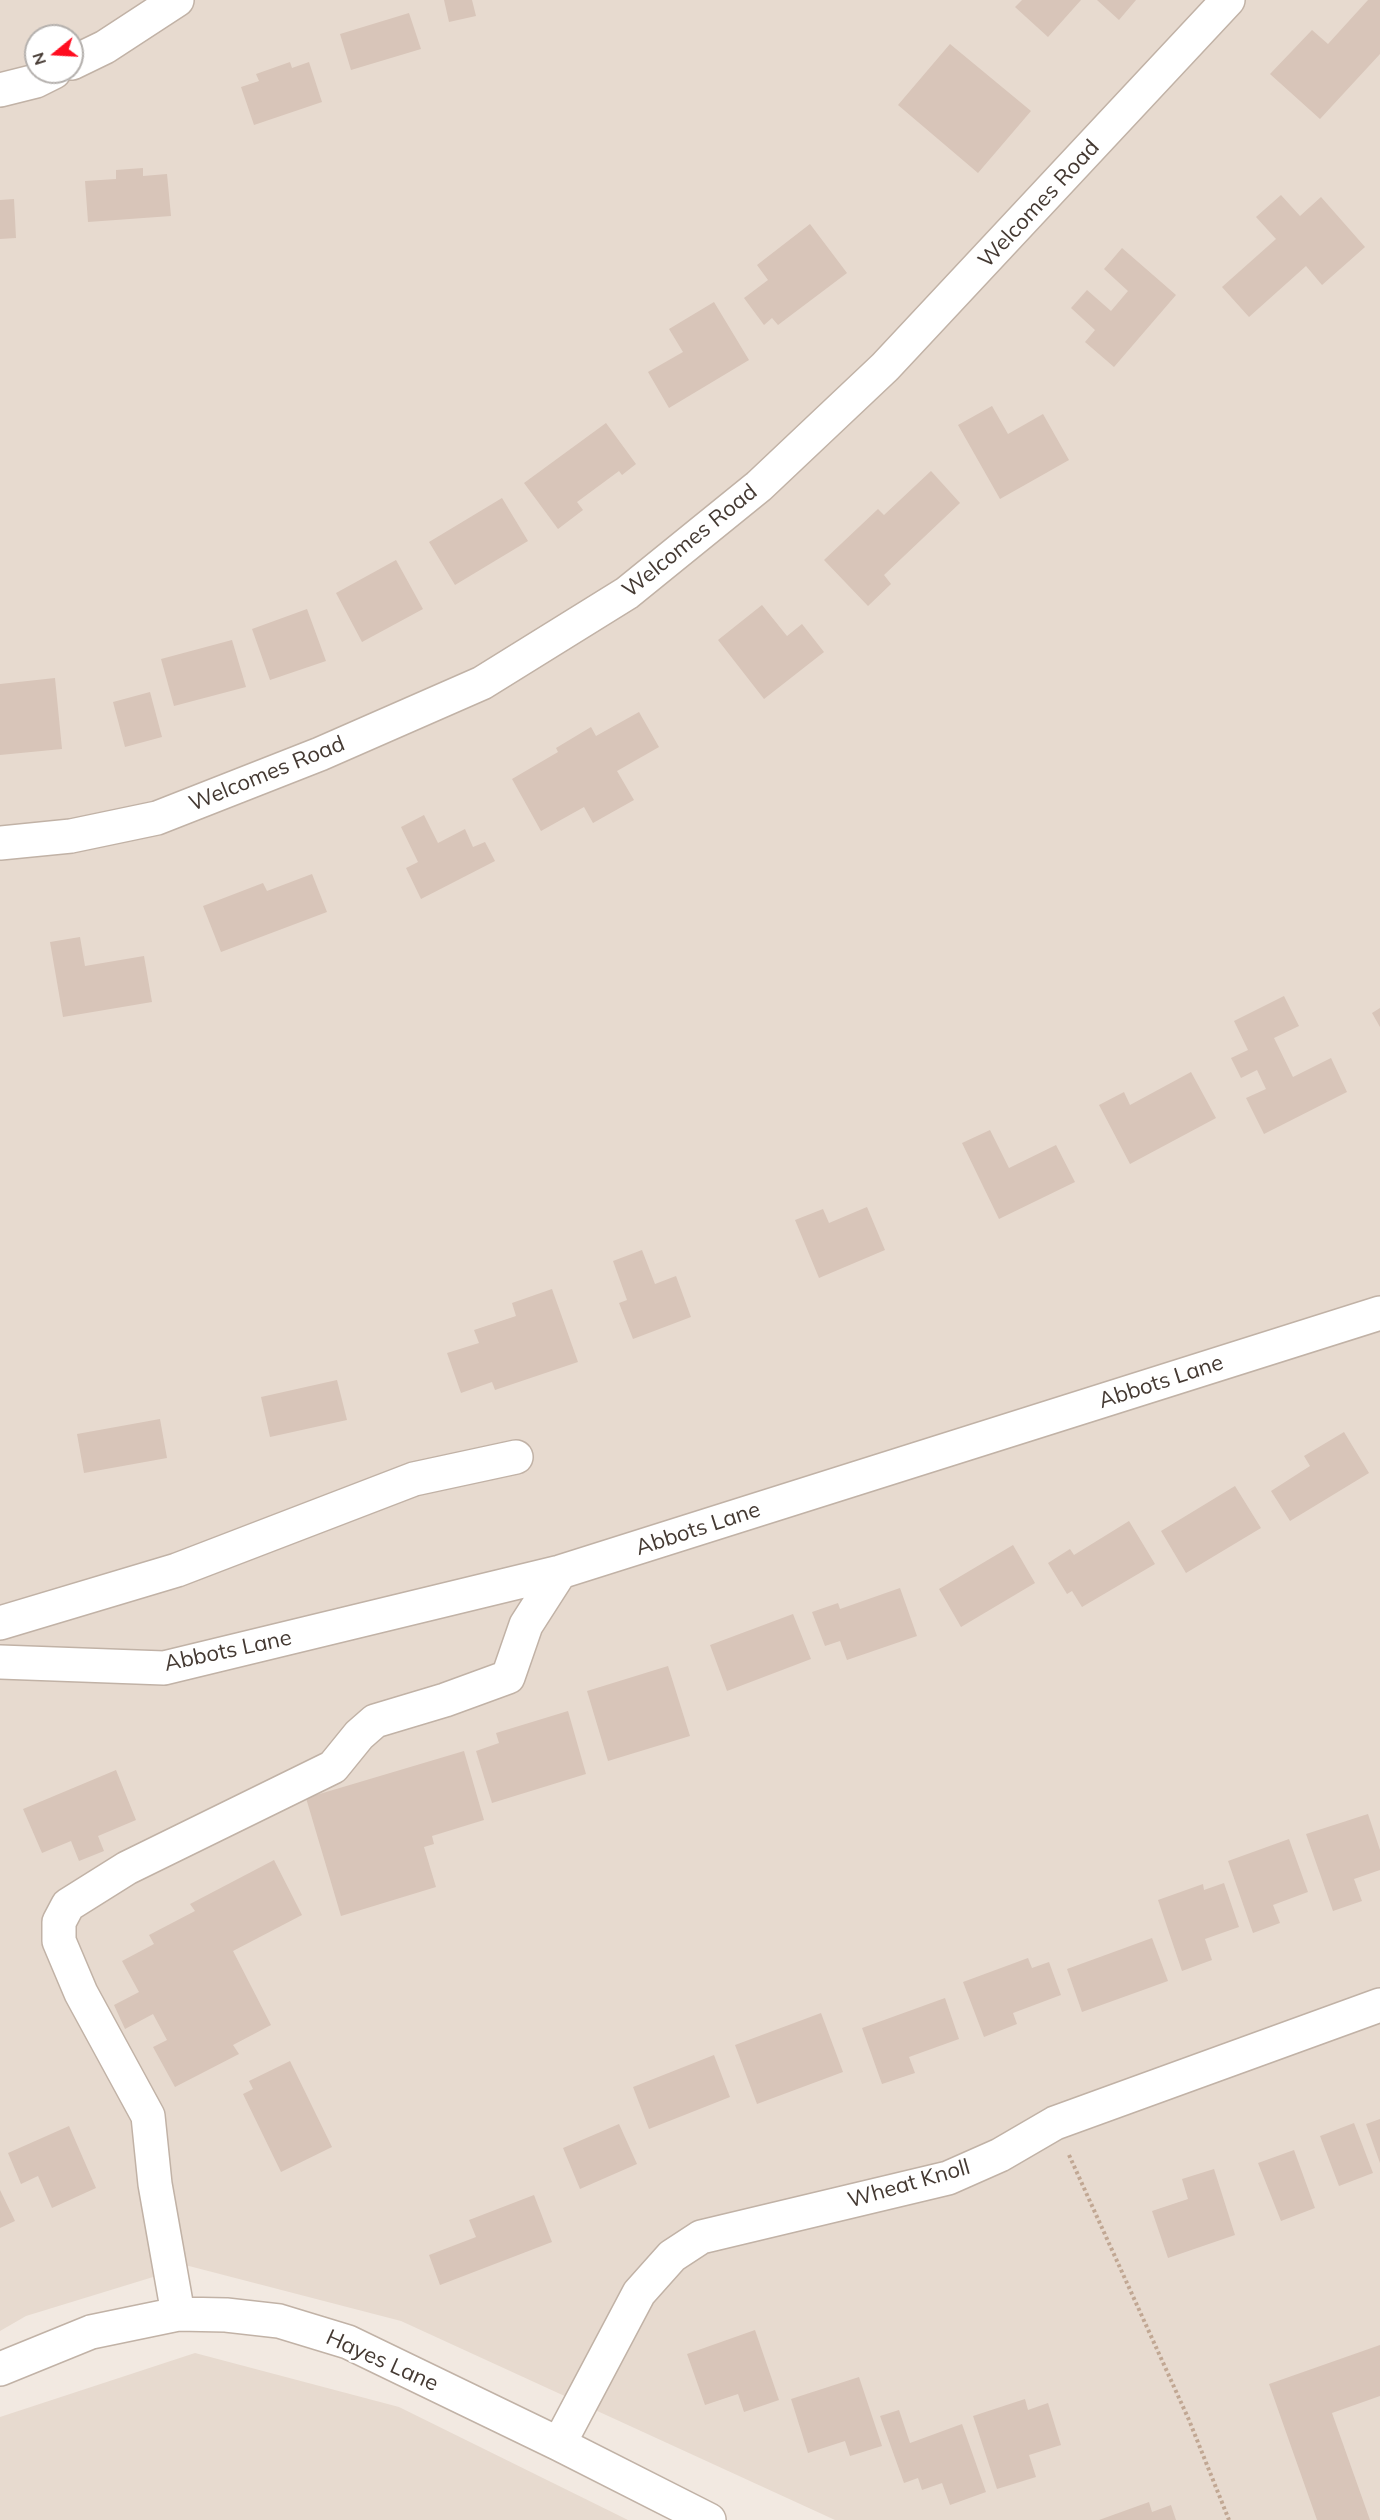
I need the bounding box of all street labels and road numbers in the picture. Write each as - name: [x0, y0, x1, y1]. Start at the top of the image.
- street label: Welcomes Road: [973, 134, 1105, 274]
- street label: Welcomes Road: [617, 479, 763, 603]
- street label: Welcomes Road: [185, 731, 349, 817]
- street label: Abbots Lane: [1095, 1349, 1227, 1415]
- street label: Abbots Lane: [632, 1496, 764, 1562]
- street label: Abbots Lane: [162, 1625, 294, 1677]
- street label: Wheat Knoll: [845, 2154, 973, 2214]
- street label: Hayes Lane: [322, 2325, 442, 2397]

